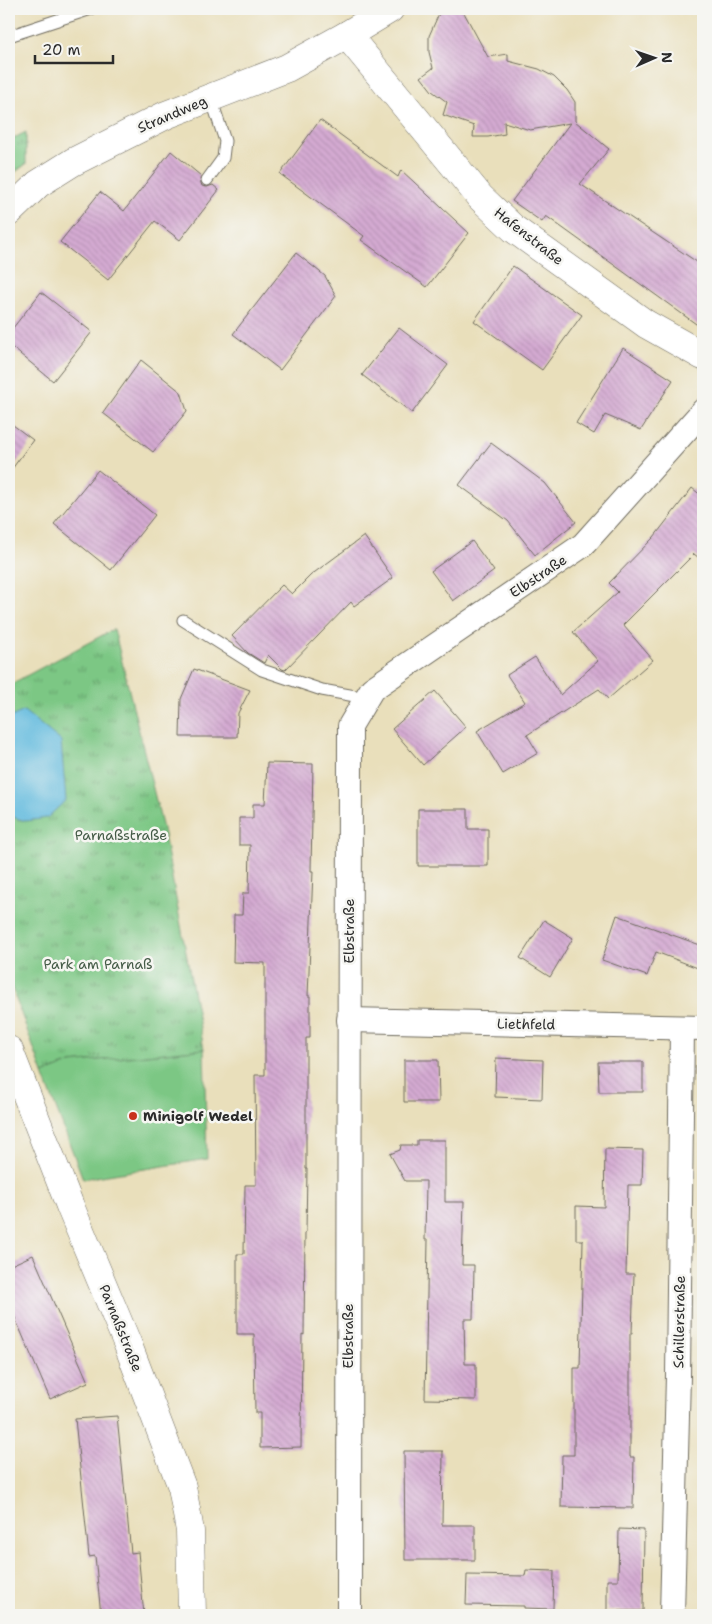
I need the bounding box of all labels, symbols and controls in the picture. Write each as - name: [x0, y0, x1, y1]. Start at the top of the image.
- scale bar: [35, 32, 112, 64]
- north arrow: [630, 32, 680, 82]
- text: 20 m: [42, 40, 81, 60]
- text: N: [658, 52, 676, 63]
- street label: Strandweg: [135, 91, 209, 137]
- street label: Hafenstraße: [491, 203, 568, 269]
- street label: Elbstraße: [506, 550, 570, 602]
- park label: Parnaßstraße: [75, 826, 167, 844]
- street label: Elbstraße: [340, 898, 358, 964]
- park label: Park am Parnaß: [44, 955, 152, 973]
- street label: Liethfeld: [497, 1014, 556, 1034]
- place label: Minigolf Wedel: [143, 1107, 253, 1125]
- marker: Minigolf Wedel: [127, 1110, 139, 1122]
- street label: Schillerstraße: [669, 1275, 689, 1369]
- street label: Parnaßstraße: [95, 1282, 147, 1374]
- street label: Elbstraße: [339, 1303, 357, 1369]

